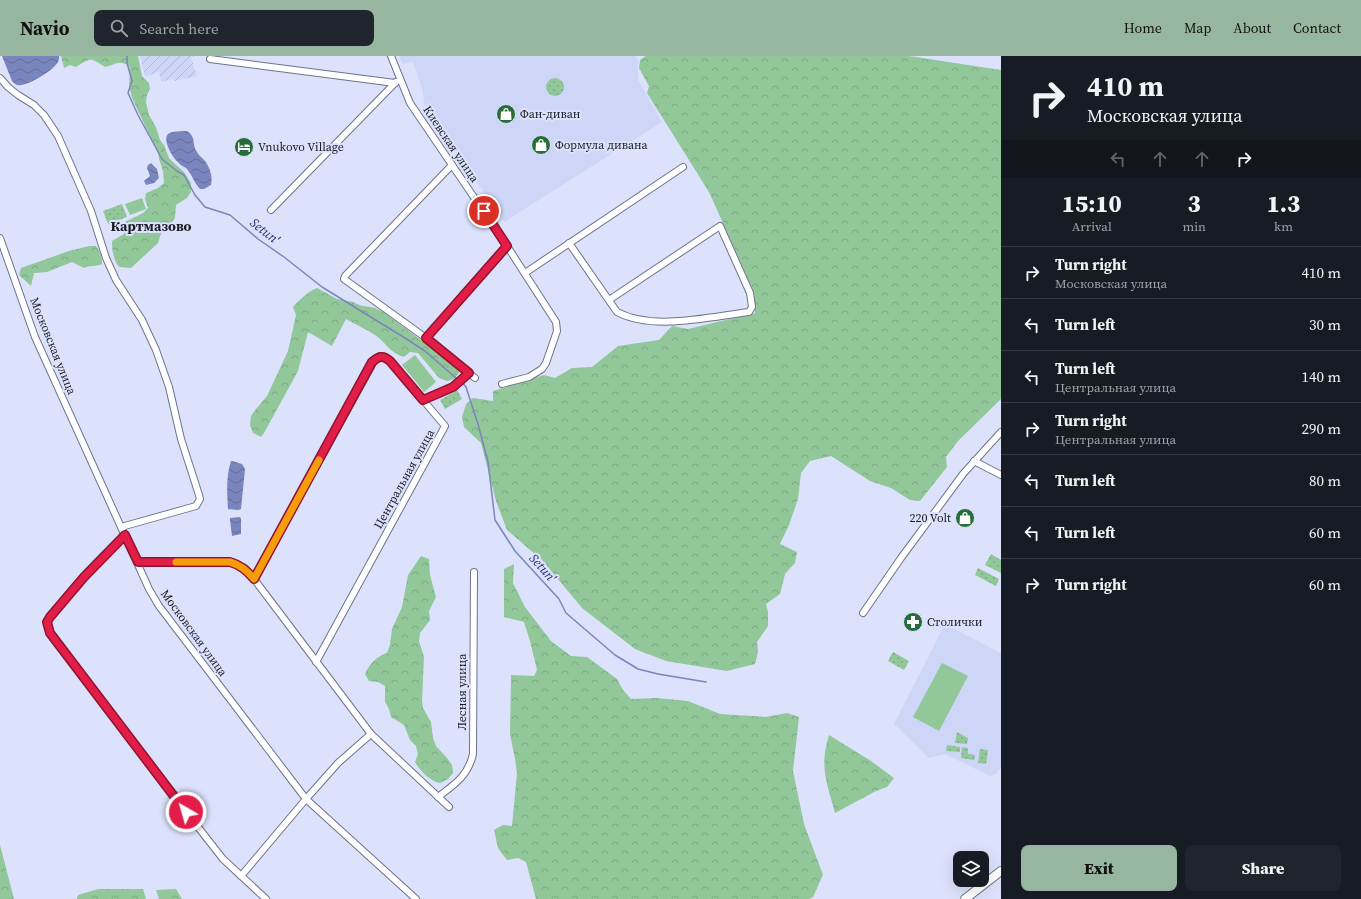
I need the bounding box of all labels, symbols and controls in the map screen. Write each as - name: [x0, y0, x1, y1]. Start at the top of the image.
- search box: [94, 10, 374, 46]
- text: Navio: [20, 15, 70, 41]
- icon: search: [108, 17, 130, 39]
- text: Search here: [140, 18, 219, 39]
- text: Home: [1124, 18, 1162, 38]
- text: Map: [1184, 18, 1211, 38]
- text: About: [1233, 18, 1271, 38]
- text: Contact: [1293, 18, 1341, 38]
- text: 410 m: [1087, 67, 1164, 105]
- icon: right: [1021, 72, 1073, 124]
- street label: Киевская улица: [419, 103, 483, 186]
- shop icon: Фан-диван: [495, 103, 517, 125]
- text: Московская улица: [1087, 103, 1242, 128]
- place label: Фан-диван: [520, 106, 581, 122]
- shop icon: Формула дивана: [530, 134, 552, 156]
- hotel icon: Vnukovo Village: [233, 136, 255, 158]
- place label: Формула дивана: [555, 137, 649, 153]
- place label: Vnukovo Village: [258, 139, 344, 155]
- icon: left: [1107, 148, 1129, 170]
- icon: ahead: [1149, 148, 1171, 170]
- icon: ahead: [1191, 148, 1213, 170]
- icon: right: [1233, 148, 1255, 170]
- text: 15:10: [1062, 187, 1122, 220]
- text: 3: [1188, 187, 1201, 220]
- text: 1.3: [1267, 187, 1300, 220]
- pin: [467, 194, 501, 228]
- icon: arrive: [473, 200, 495, 222]
- water label: Setun': [247, 214, 284, 248]
- district label: Картмазово: [111, 216, 192, 236]
- text: Arrival: [1072, 218, 1112, 235]
- text: min: [1182, 218, 1206, 235]
- text: km: [1274, 218, 1293, 235]
- text: Turn right: [1055, 254, 1127, 275]
- icon: right: [1021, 262, 1043, 284]
- text: 410 m: [1301, 262, 1341, 283]
- text: Московская улица: [1055, 275, 1167, 292]
- street label: Московская улица: [26, 295, 80, 398]
- icon: left: [1021, 314, 1043, 336]
- text: Turn left: [1055, 314, 1115, 335]
- text: 30 m: [1309, 314, 1341, 335]
- text: Turn left: [1055, 358, 1115, 379]
- icon: left: [1021, 366, 1043, 388]
- text: 140 m: [1301, 366, 1341, 387]
- text: Центральная улица: [1055, 379, 1176, 396]
- text: Turn right: [1055, 410, 1127, 431]
- icon: right: [1021, 418, 1043, 440]
- text: 290 m: [1301, 418, 1341, 439]
- street label: Центральная улица: [370, 425, 439, 532]
- text: Центральная улица: [1055, 431, 1176, 448]
- icon: left: [1021, 470, 1043, 492]
- text: Turn left: [1055, 470, 1115, 491]
- text: 80 m: [1309, 470, 1341, 491]
- shop icon: 220 Volt: [954, 507, 976, 529]
- place label: 220 Volt: [909, 510, 951, 526]
- icon: left: [1021, 522, 1043, 544]
- text: Turn left: [1055, 522, 1115, 543]
- text: 60 m: [1309, 522, 1341, 543]
- water label: Setun': [526, 550, 561, 586]
- icon: right: [1021, 574, 1043, 596]
- text: Turn right: [1055, 574, 1127, 595]
- text: 60 m: [1309, 574, 1341, 595]
- street label: Московская улица: [157, 586, 231, 680]
- pharmacy icon: Столички: [902, 611, 924, 633]
- place label: Столички: [927, 614, 983, 630]
- street label: Лесная улица: [454, 653, 470, 730]
- position arrow: [165, 791, 207, 833]
- button: Exit: [1021, 845, 1177, 891]
- button: Share: [1185, 845, 1341, 891]
- map controls: [953, 851, 989, 887]
- button: layers: [953, 851, 989, 887]

